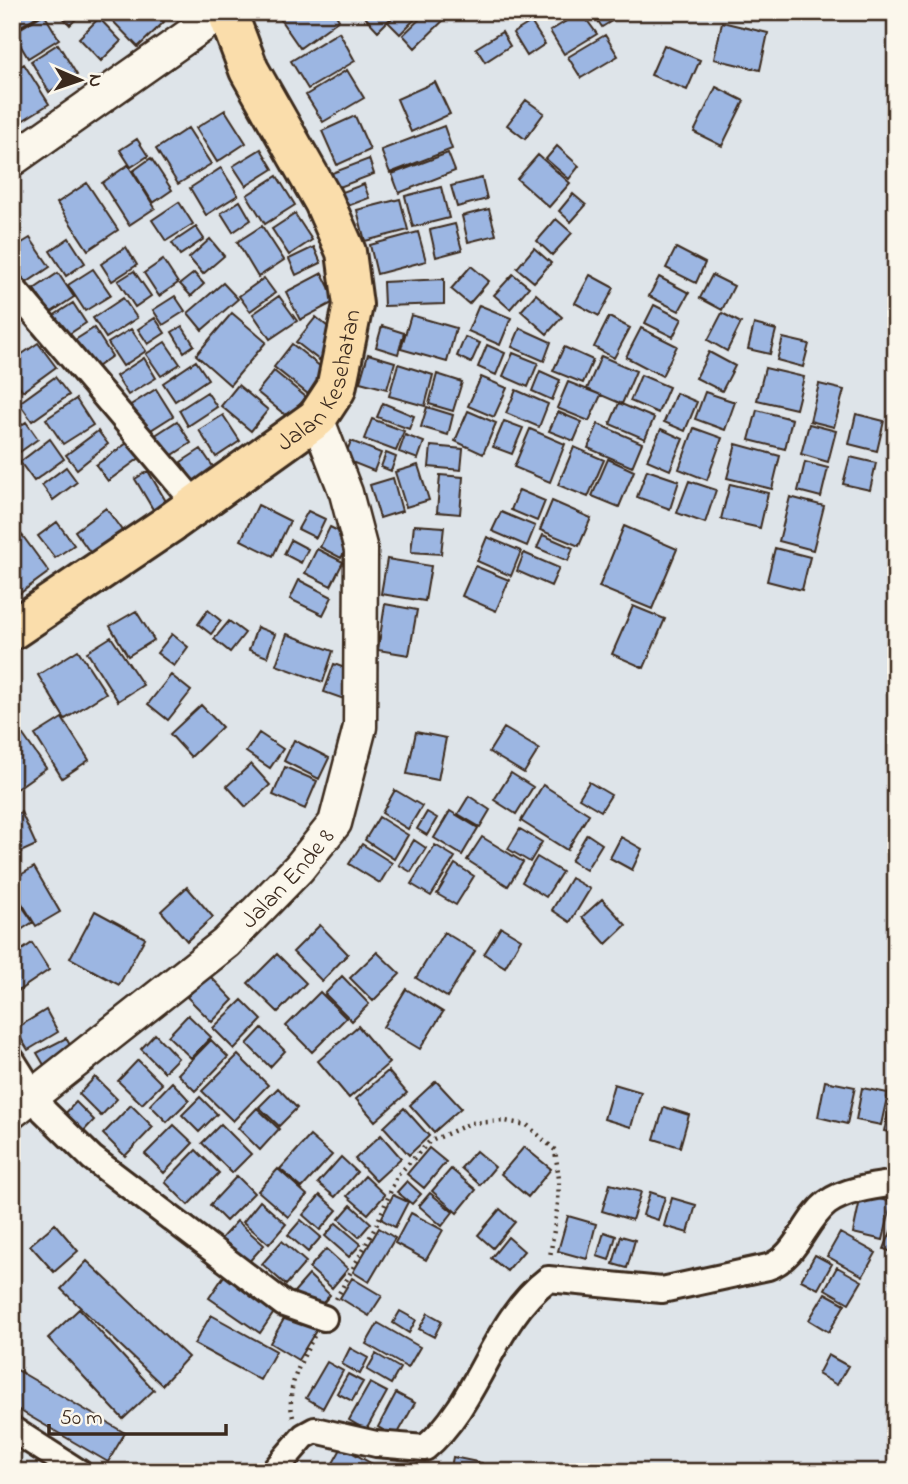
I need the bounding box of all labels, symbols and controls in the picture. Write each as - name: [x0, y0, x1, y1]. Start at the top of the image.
- north arrow: [46, 46, 116, 116]
- text: N: [81, 74, 108, 88]
- street label: Jalan Kesehatan: [270, 307, 372, 461]
- street label: Jalan Ende 8: [234, 822, 344, 938]
- scale bar: [49, 1393, 226, 1437]
- text: 50 m: [60, 1404, 103, 1434]

